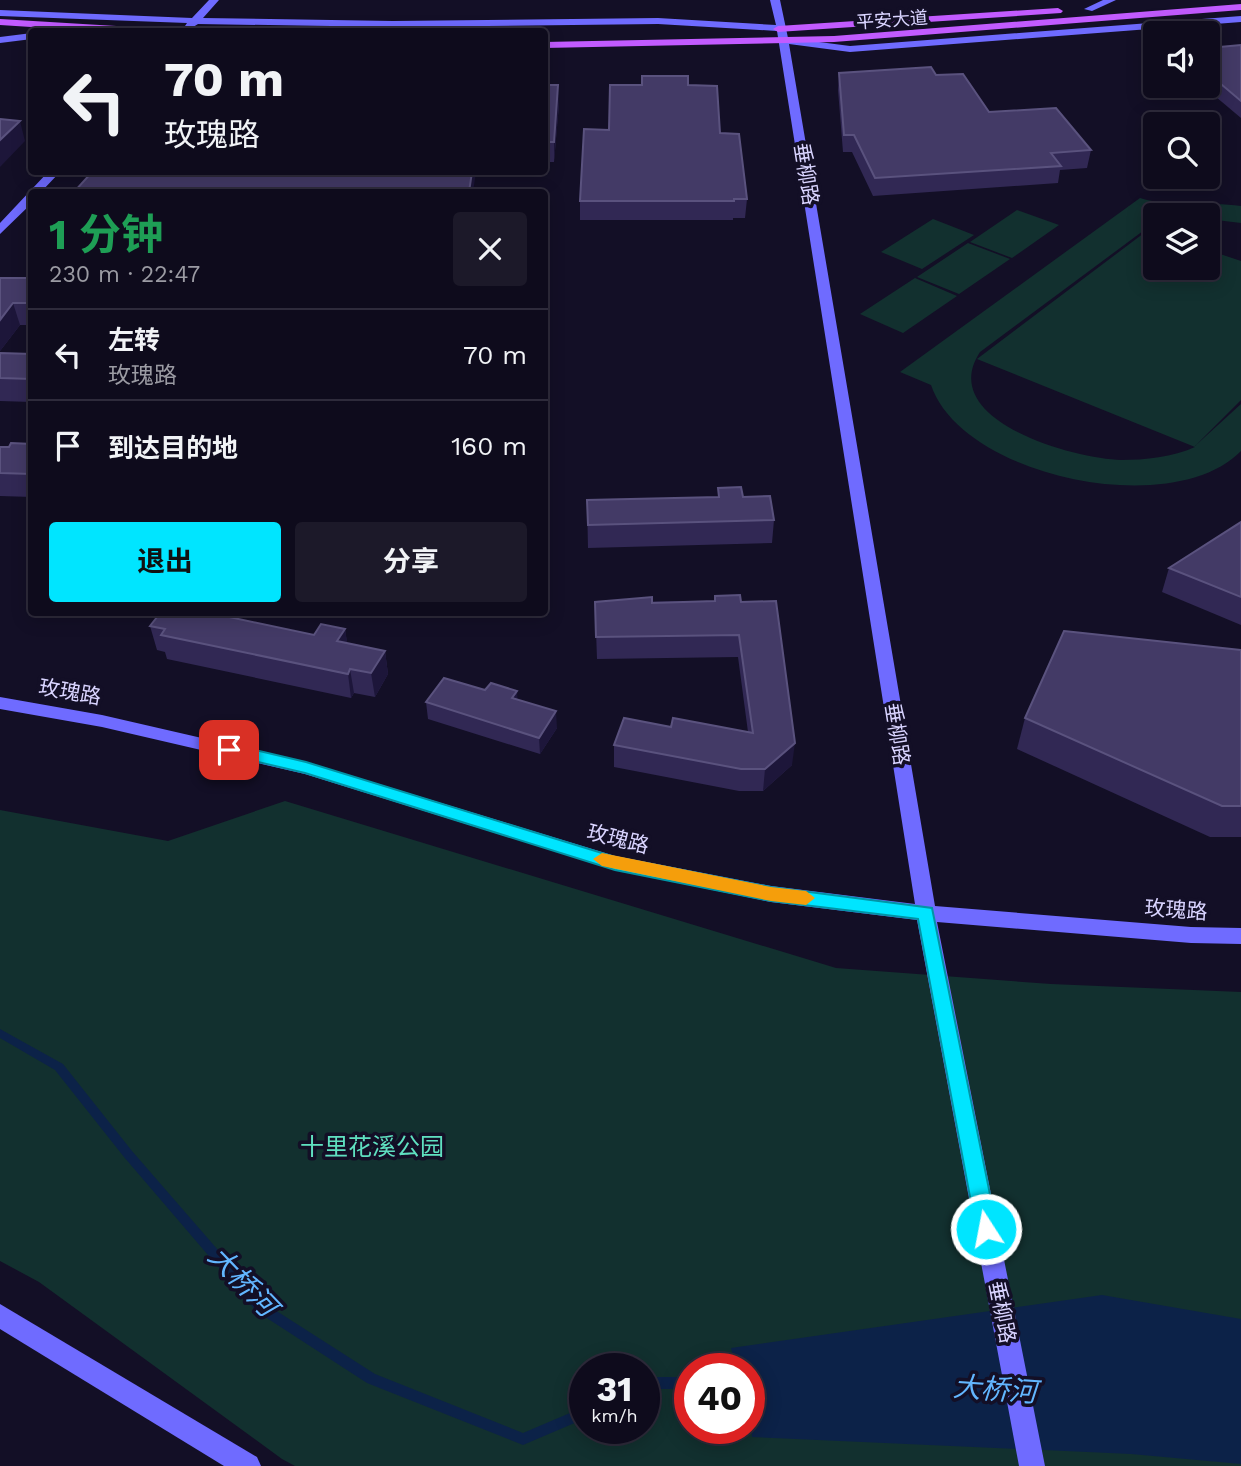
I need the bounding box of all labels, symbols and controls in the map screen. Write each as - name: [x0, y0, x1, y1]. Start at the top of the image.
- street label: 平安大道: [855, 7, 929, 32]
- map controls: [1143, 21, 1220, 280]
- button: sound: [1143, 21, 1220, 98]
- text: 70 m: [164, 50, 284, 108]
- icon: left: [49, 56, 140, 147]
- button: search: [1143, 112, 1220, 189]
- text: 玫瑰路: [164, 116, 260, 154]
- street label: 垂柳路: [789, 141, 824, 207]
- button: layers: [1143, 203, 1220, 280]
- text: 1 分钟: [49, 210, 163, 259]
- button: close: [453, 212, 527, 286]
- text: 230 m · 22:47: [49, 261, 200, 288]
- text: 左转: [108, 325, 160, 355]
- icon: left: [49, 336, 87, 374]
- text: 70 m: [463, 340, 527, 370]
- text: 玫瑰路: [108, 362, 177, 389]
- icon: arrive: [49, 427, 87, 465]
- text: 160 m: [451, 431, 527, 461]
- text: 到达目的地: [108, 433, 238, 463]
- button: 退出: [49, 522, 281, 602]
- button: 分享: [295, 522, 527, 602]
- street label: 玫瑰路: [37, 674, 103, 709]
- street label: 垂柳路: [880, 701, 915, 767]
- pin: [199, 720, 259, 780]
- icon: arrive: [210, 731, 248, 769]
- street label: 玫瑰路: [585, 819, 652, 858]
- street label: 玫瑰路: [1144, 895, 1208, 924]
- park label: 十里花溪公园: [300, 1133, 444, 1161]
- position arrow: [949, 1192, 1023, 1266]
- water label: 大桥河: [202, 1240, 287, 1327]
- street label: 垂柳路: [984, 1279, 1021, 1345]
- speed limit sign: 40: [674, 1353, 765, 1444]
- text: 31: [597, 1368, 632, 1410]
- water label: 大桥河: [952, 1370, 1043, 1409]
- text: km/h: [591, 1405, 638, 1426]

